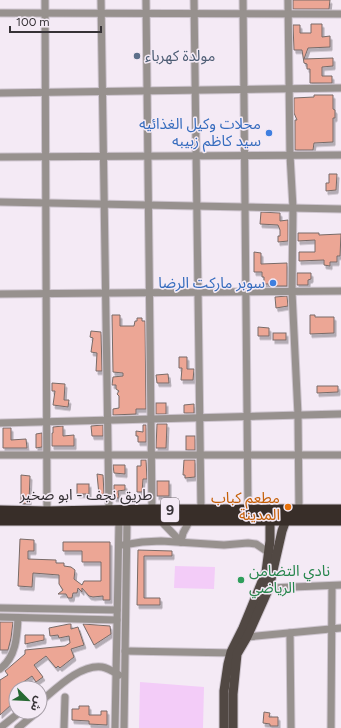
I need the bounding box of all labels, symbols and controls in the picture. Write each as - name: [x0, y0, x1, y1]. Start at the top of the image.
- scale bar: [10, 8, 101, 34]
- text: 100 m: [16, 15, 50, 29]
- place label: مولدة كهرباء: [145, 47, 215, 65]
- marker: مولدة كهرباء: [132, 51, 142, 61]
- place label: محلات وكيل الغذائيه سيد كاظم زبيبه: [139, 115, 261, 152]
- marker: محلات وكيل الغذائيه سيد كاظم زبيبه: [264, 128, 274, 138]
- place label: سوبر ماركت الرضا: [158, 274, 265, 292]
- marker: سوبر ماركت الرضا: [268, 278, 278, 288]
- street label: طريق نجف - ابو صخير: [19, 486, 152, 505]
- place label: مطعم كباب المدينة: [211, 489, 280, 524]
- road number: 9: [161, 498, 179, 522]
- marker: مطعم كباب المدينة: [283, 502, 293, 512]
- place label: نادي التضامن الرياضي: [249, 562, 330, 599]
- marker: نادي التضامن الرياضي: [236, 575, 246, 585]
- north arrow: [8, 680, 48, 720]
- text: ش: [28, 694, 46, 713]

